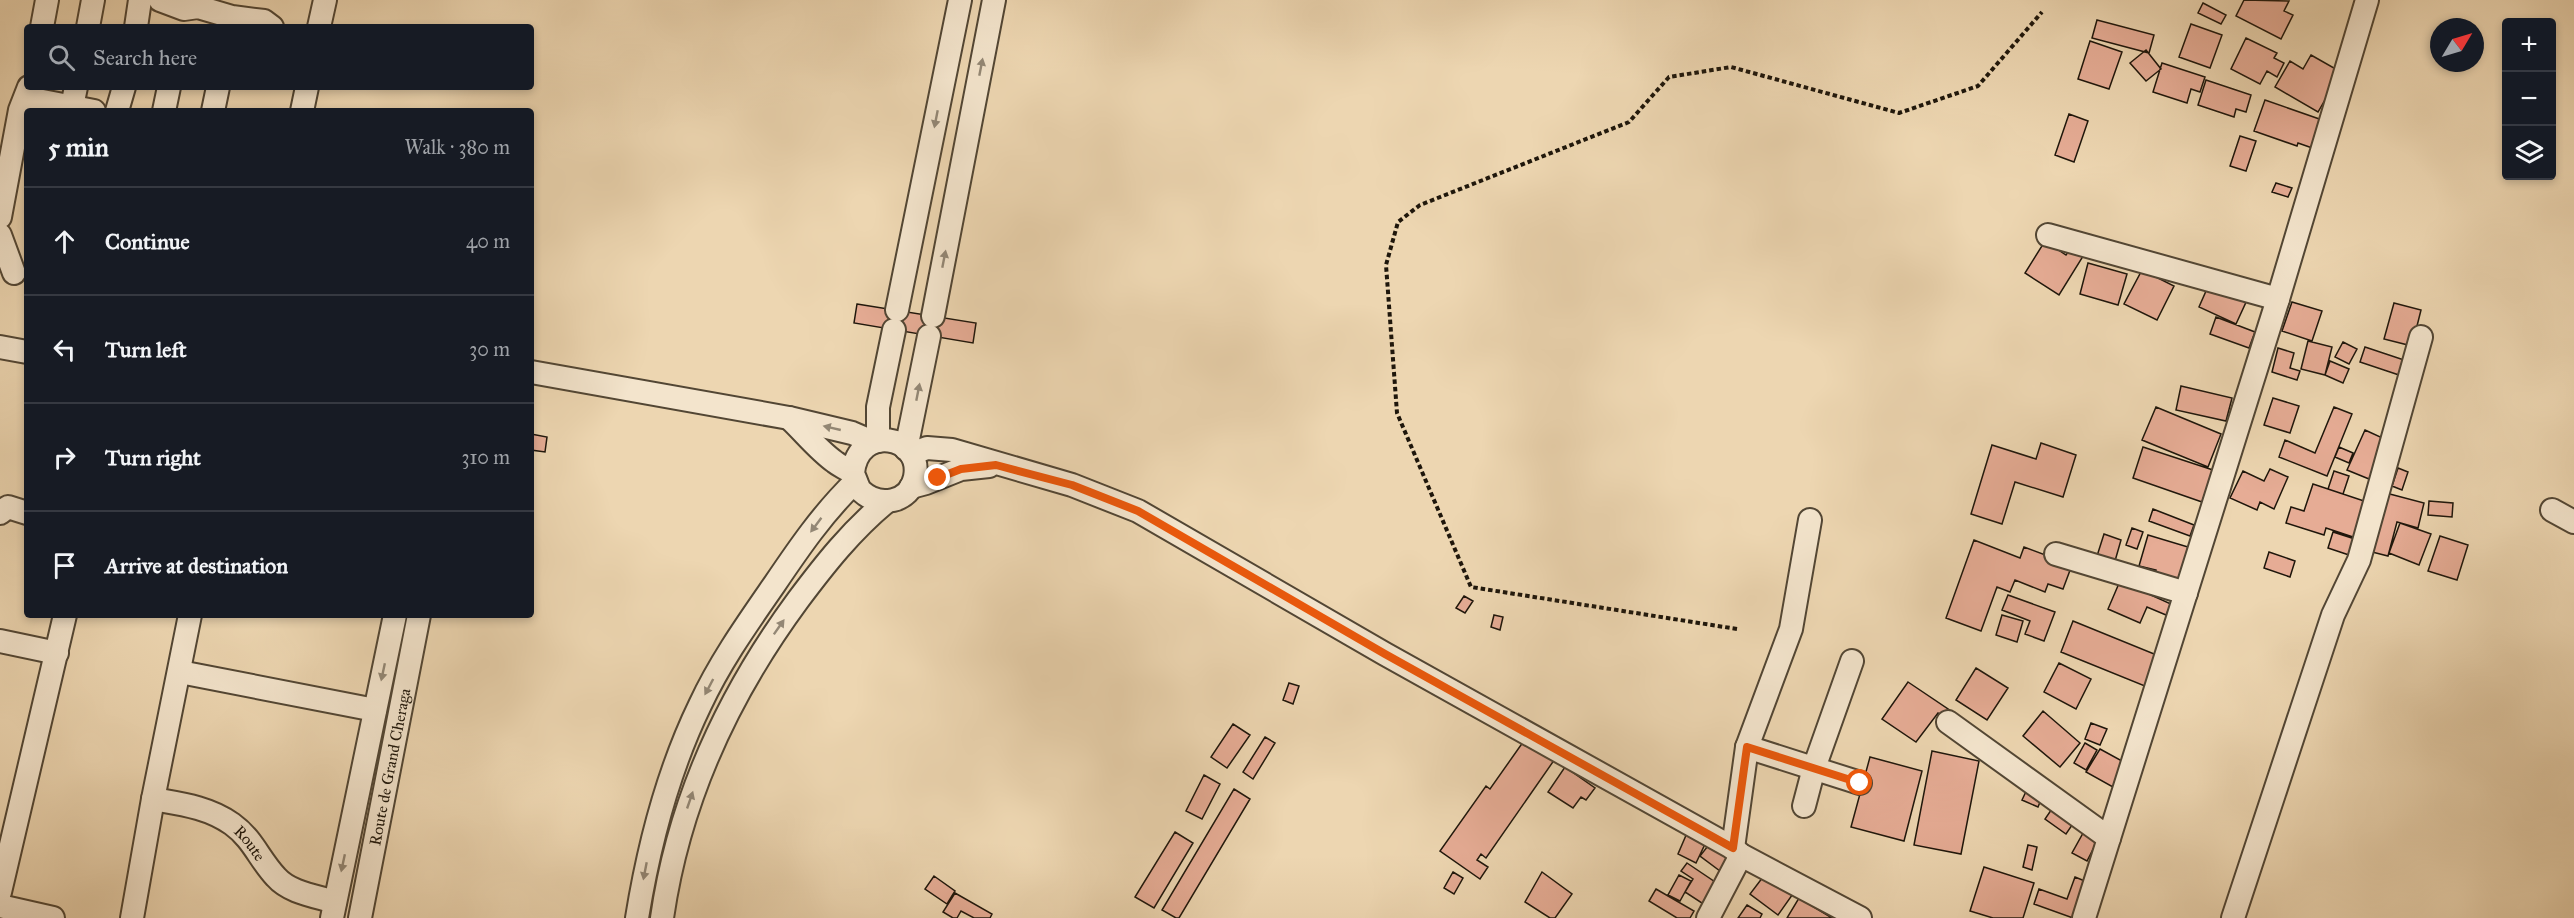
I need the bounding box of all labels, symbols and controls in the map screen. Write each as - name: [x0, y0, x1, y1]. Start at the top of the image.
- north arrow: [2430, 18, 2484, 72]
- map controls: [2502, 18, 2556, 180]
- button: +: [2502, 18, 2556, 72]
- search box: [24, 24, 534, 90]
- icon: search: [45, 41, 78, 74]
- text: Search here: [93, 44, 197, 71]
- one-way arrow: [977, 57, 986, 76]
- button: −: [2502, 72, 2556, 126]
- one-way arrow: [931, 110, 940, 129]
- button: layers: [2502, 126, 2556, 180]
- text: 5 min: [48, 131, 109, 163]
- text: Walk · 380 m: [404, 135, 510, 159]
- icon: ahead: [48, 225, 81, 258]
- text: Continue: [105, 228, 190, 255]
- text: 40 m: [466, 229, 510, 253]
- one-way arrow: [940, 249, 949, 268]
- icon: left: [48, 333, 81, 366]
- text: Turn left: [105, 336, 187, 363]
- text: 30 m: [469, 337, 510, 361]
- one-way arrow: [914, 383, 923, 402]
- one-way arrow: [823, 422, 841, 432]
- icon: right: [48, 441, 81, 474]
- text: Turn right: [105, 444, 201, 471]
- text: 310 m: [461, 445, 510, 469]
- route end: [924, 464, 950, 490]
- one-way arrow: [810, 516, 822, 532]
- icon: arrive: [48, 549, 81, 582]
- text: Arrive at destination: [105, 552, 288, 579]
- one-way arrow: [773, 620, 785, 636]
- one-way arrow: [378, 663, 387, 682]
- one-way arrow: [704, 679, 714, 696]
- street label: Route de Grand Cheraga: [365, 686, 414, 847]
- route start: [1846, 769, 1872, 795]
- one-way arrow: [685, 791, 695, 809]
- street label: Route: [230, 821, 270, 865]
- one-way arrow: [338, 854, 347, 873]
- one-way arrow: [640, 862, 649, 881]

